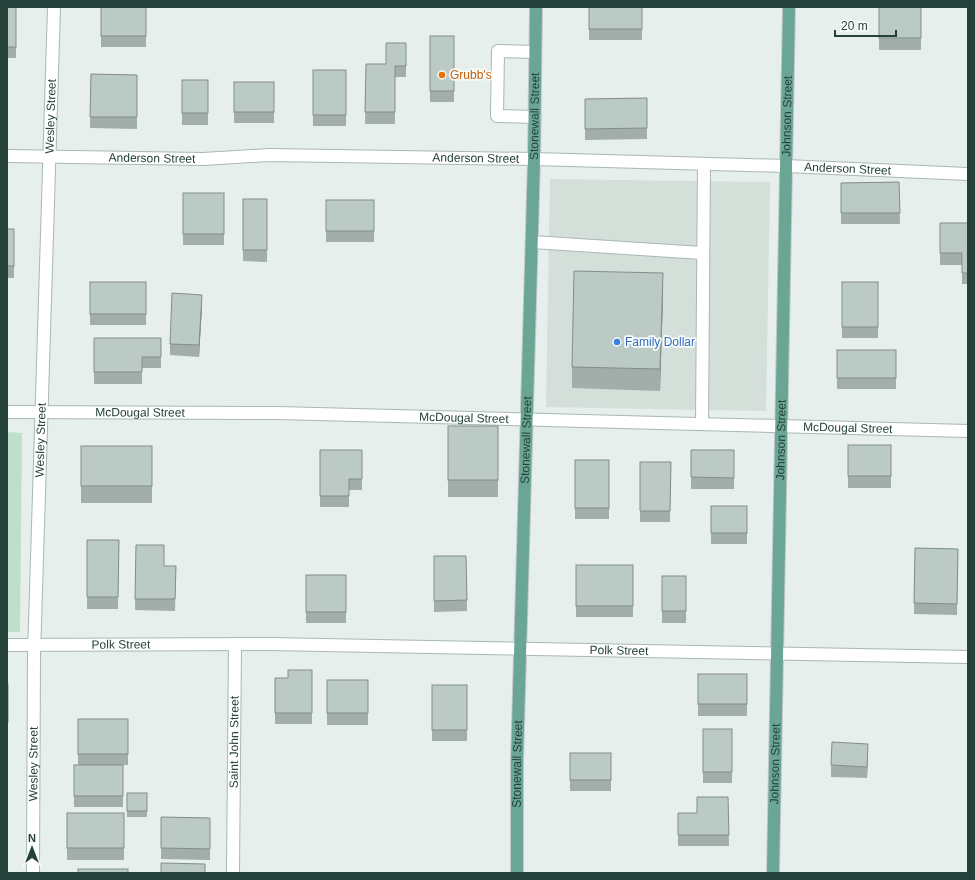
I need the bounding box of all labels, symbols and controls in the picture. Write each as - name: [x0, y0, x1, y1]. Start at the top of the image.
- scale bar: [835, 12, 896, 38]
- text: 20 m: [841, 19, 868, 33]
- place label: Grubb's: [450, 68, 492, 82]
- marker: Grubb's: [437, 70, 447, 80]
- street label: Stonewall Street: [527, 72, 542, 160]
- street label: Johnson Street: [779, 75, 795, 157]
- street label: Wesley Street: [42, 78, 59, 154]
- street label: Anderson Street: [432, 150, 520, 166]
- street label: Anderson Street: [108, 151, 196, 166]
- street label: Anderson Street: [804, 160, 892, 178]
- place label: Family Dollar: [625, 335, 695, 349]
- marker: Family Dollar: [612, 337, 622, 347]
- street label: Stonewall Street: [518, 396, 534, 484]
- street label: Johnson Street: [773, 399, 789, 481]
- street label: Wesley Street: [33, 402, 49, 478]
- street label: McDougal Street: [95, 405, 185, 420]
- street label: McDougal Street: [419, 410, 510, 426]
- street label: McDougal Street: [803, 420, 893, 436]
- street label: Polk Street: [92, 637, 151, 652]
- street label: Polk Street: [589, 643, 649, 658]
- street label: Saint John Street: [227, 695, 242, 788]
- street label: Stonewall Street: [510, 719, 525, 808]
- street label: Johnson Street: [767, 723, 783, 805]
- street label: Wesley Street: [26, 726, 41, 801]
- north arrow: [12, 828, 52, 868]
- text: N: [28, 832, 36, 844]

